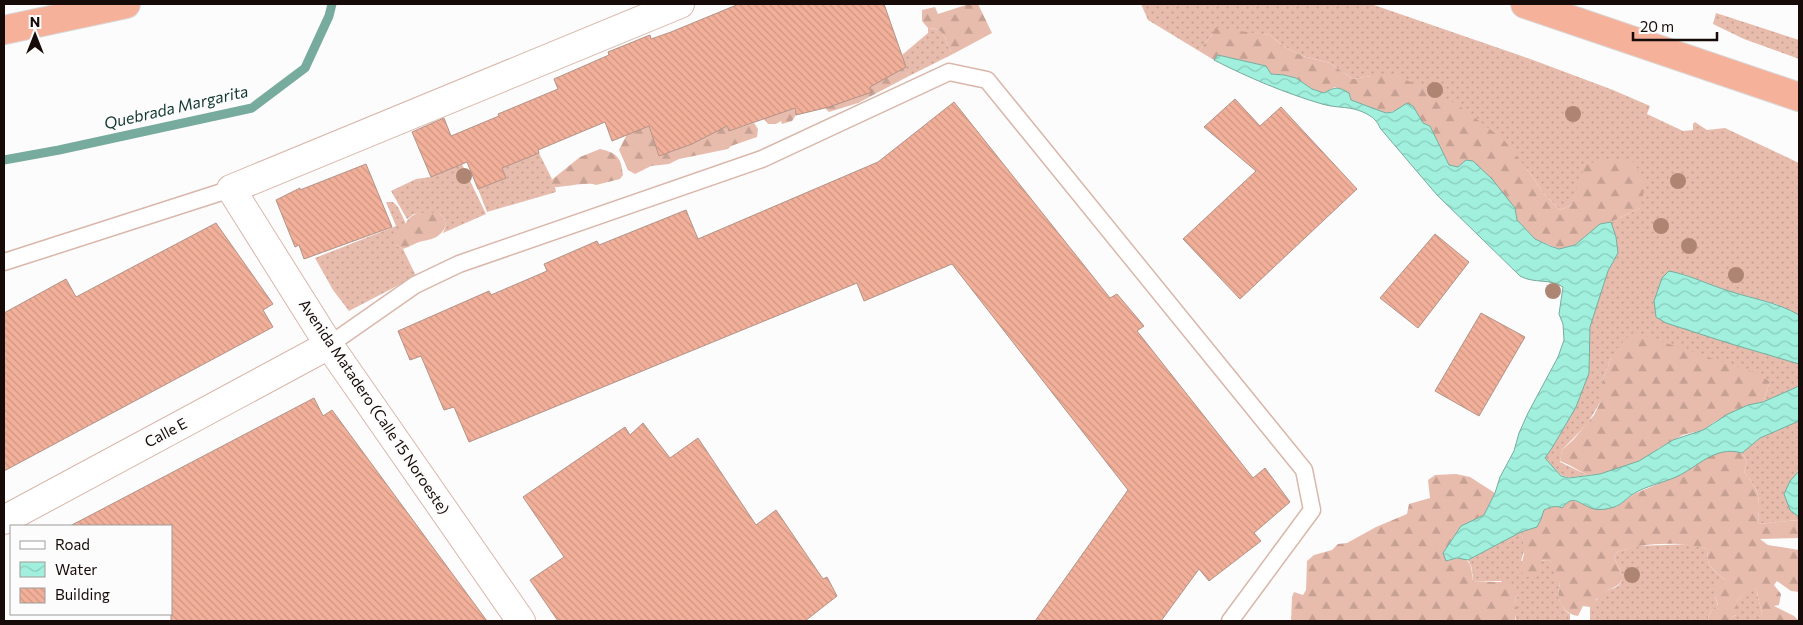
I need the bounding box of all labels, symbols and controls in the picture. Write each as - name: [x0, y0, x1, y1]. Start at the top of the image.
- north arrow: [10, 10, 60, 60]
- scale bar: [1633, 10, 1717, 42]
- text: N: [30, 13, 40, 30]
- text: 20 m: [1640, 17, 1674, 35]
- water label: Quebrada Margarita: [102, 81, 250, 132]
- street label: Avenida Matadero (Calle 15 Noroeste): [296, 295, 454, 517]
- street label: Calle E: [141, 413, 190, 451]
- legend: [10, 525, 172, 615]
- text: Road: [55, 535, 90, 553]
- text: Water: [55, 560, 97, 578]
- text: Building: [55, 585, 110, 603]

